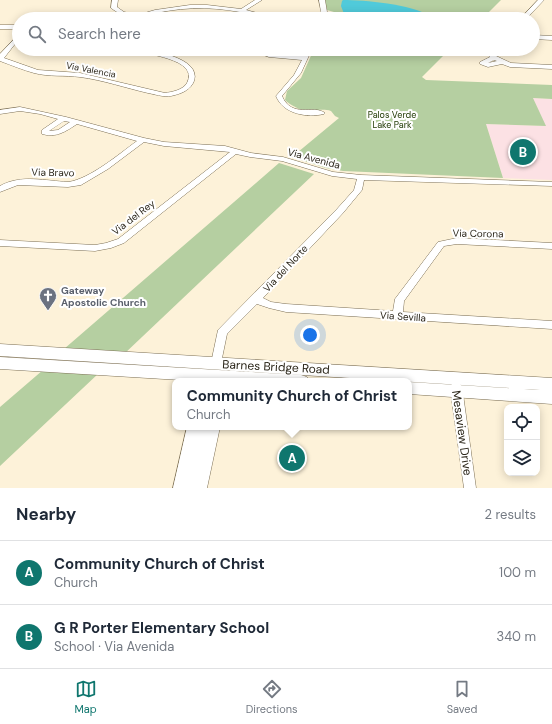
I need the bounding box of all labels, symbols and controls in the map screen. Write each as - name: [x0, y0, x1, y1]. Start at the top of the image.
- search box: [12, 12, 540, 56]
- icon: search: [26, 23, 48, 45]
- text: Search here: [58, 24, 141, 44]
- street label: Via Valencia: [65, 59, 117, 81]
- park label: Palos Verde Lake Park: [368, 109, 416, 131]
- pin: B: [510, 137, 536, 167]
- street label: Via Avenida: [286, 145, 342, 172]
- street label: Via Bravo: [31, 166, 75, 179]
- street label: Via del Rey: [109, 197, 158, 238]
- street label: Via Corona: [452, 227, 504, 240]
- street label: Via del Norte: [260, 242, 311, 295]
- place label: Gateway Apostolic Church: [61, 284, 146, 309]
- church icon: Gateway Apostolic Church: [38, 286, 58, 311]
- street label: Via Sevilla: [380, 308, 426, 325]
- your location: [300, 325, 320, 345]
- street label: Barnes Bridge Road: [222, 356, 330, 378]
- popup: [172, 378, 412, 430]
- text: Community Church of Christ: [187, 386, 397, 406]
- street label: Mesaview Drive: [448, 389, 476, 477]
- map controls: [504, 404, 540, 476]
- button: locate: [504, 404, 540, 440]
- text: Church: [187, 406, 230, 423]
- button: layers: [504, 440, 540, 476]
- pin: A: [279, 443, 305, 473]
- text: Nearby: [16, 503, 76, 525]
- text: 2 results: [485, 506, 536, 523]
- text: Community Church of Christ: [54, 554, 265, 574]
- text: A: [24, 564, 34, 581]
- text: 100 m: [499, 564, 536, 581]
- text: Church: [54, 574, 98, 591]
- text: G R Porter Elementary School: [54, 618, 269, 638]
- text: B: [25, 628, 33, 645]
- text: 340 m: [496, 628, 536, 645]
- text: School · Via Avenida: [54, 638, 174, 655]
- tab: Map: [75, 678, 97, 716]
- tab: Directions: [246, 678, 298, 716]
- tab: Saved: [447, 678, 477, 716]

